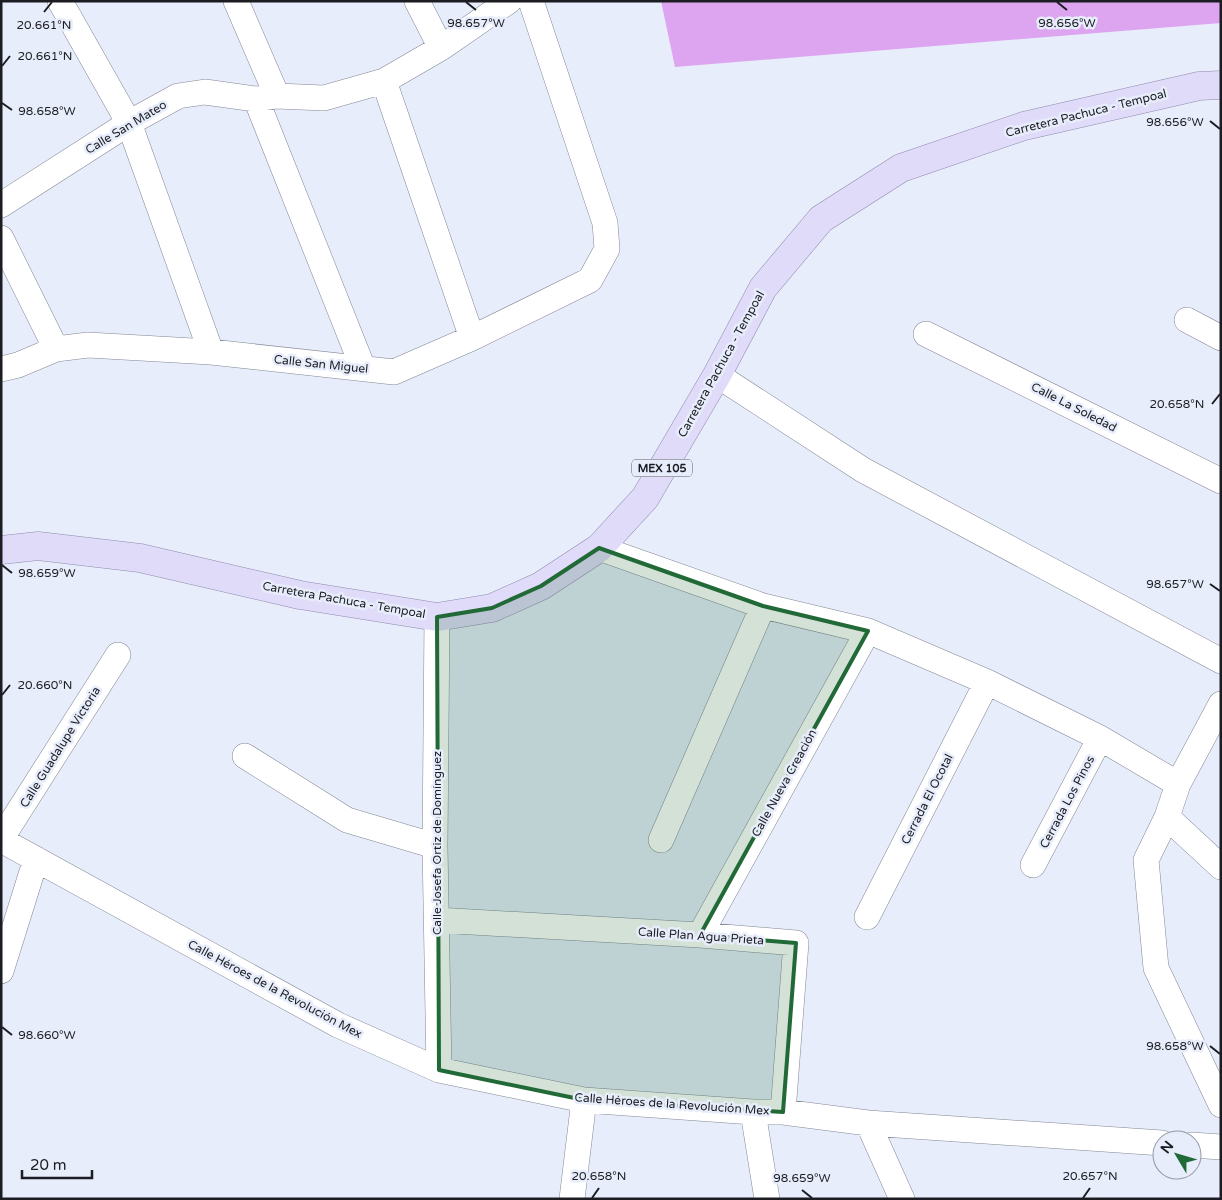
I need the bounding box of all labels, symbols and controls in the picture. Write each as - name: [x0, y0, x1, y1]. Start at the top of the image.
- text: 98.657°W: [447, 16, 505, 30]
- text: 98.656°W: [1038, 16, 1096, 30]
- text: 20.661°N: [17, 18, 71, 32]
- text: 20.661°N: [18, 49, 72, 63]
- street label: Carretera Pachuca - Tempoal: [1004, 86, 1168, 140]
- street label: Calle San Mateo: [83, 97, 169, 157]
- text: 98.658°W: [18, 104, 76, 118]
- text: 98.656°W: [1146, 115, 1204, 129]
- street label: Carretera Pachuca - Tempoal: [675, 288, 767, 440]
- street label: Calle San Miguel: [273, 352, 369, 376]
- street label: Calle La Soledad: [1029, 379, 1119, 435]
- text: 20.658°N: [1150, 397, 1204, 411]
- road number: MEX 105: [632, 459, 692, 476]
- text: 98.659°W: [18, 566, 76, 580]
- text: 98.657°W: [1146, 577, 1204, 591]
- street label: Carretera Pachuca - Tempoal: [261, 579, 427, 621]
- text: 20.660°N: [18, 678, 72, 692]
- street label: Calle Guadalupe Victoria: [17, 684, 103, 810]
- street label: Calle Nueva Creación: [749, 727, 819, 839]
- street label: Calle Josefa Ortiz de Domínguez: [430, 751, 444, 935]
- street label: Cerrada El Ocotal: [898, 751, 956, 847]
- street label: Cerrada Los Pinos: [1037, 753, 1097, 851]
- street label: Calle Plan Agua Prieta: [637, 925, 765, 947]
- street label: Calle Héroes de la Revolución Mex: [186, 937, 364, 1041]
- text: 98.660°W: [18, 1028, 76, 1042]
- text: 98.658°W: [1146, 1039, 1204, 1053]
- street label: Calle Héroes de la Revolución Mex: [574, 1090, 770, 1118]
- north arrow: [1152, 1130, 1202, 1180]
- text: N: [1157, 1138, 1177, 1157]
- scale bar: [22, 1148, 92, 1180]
- text: 20 m: [30, 1156, 67, 1174]
- text: 20.658°N: [572, 1169, 626, 1183]
- text: 20.657°N: [1062, 1169, 1118, 1183]
- text: 98.659°W: [773, 1171, 831, 1185]

